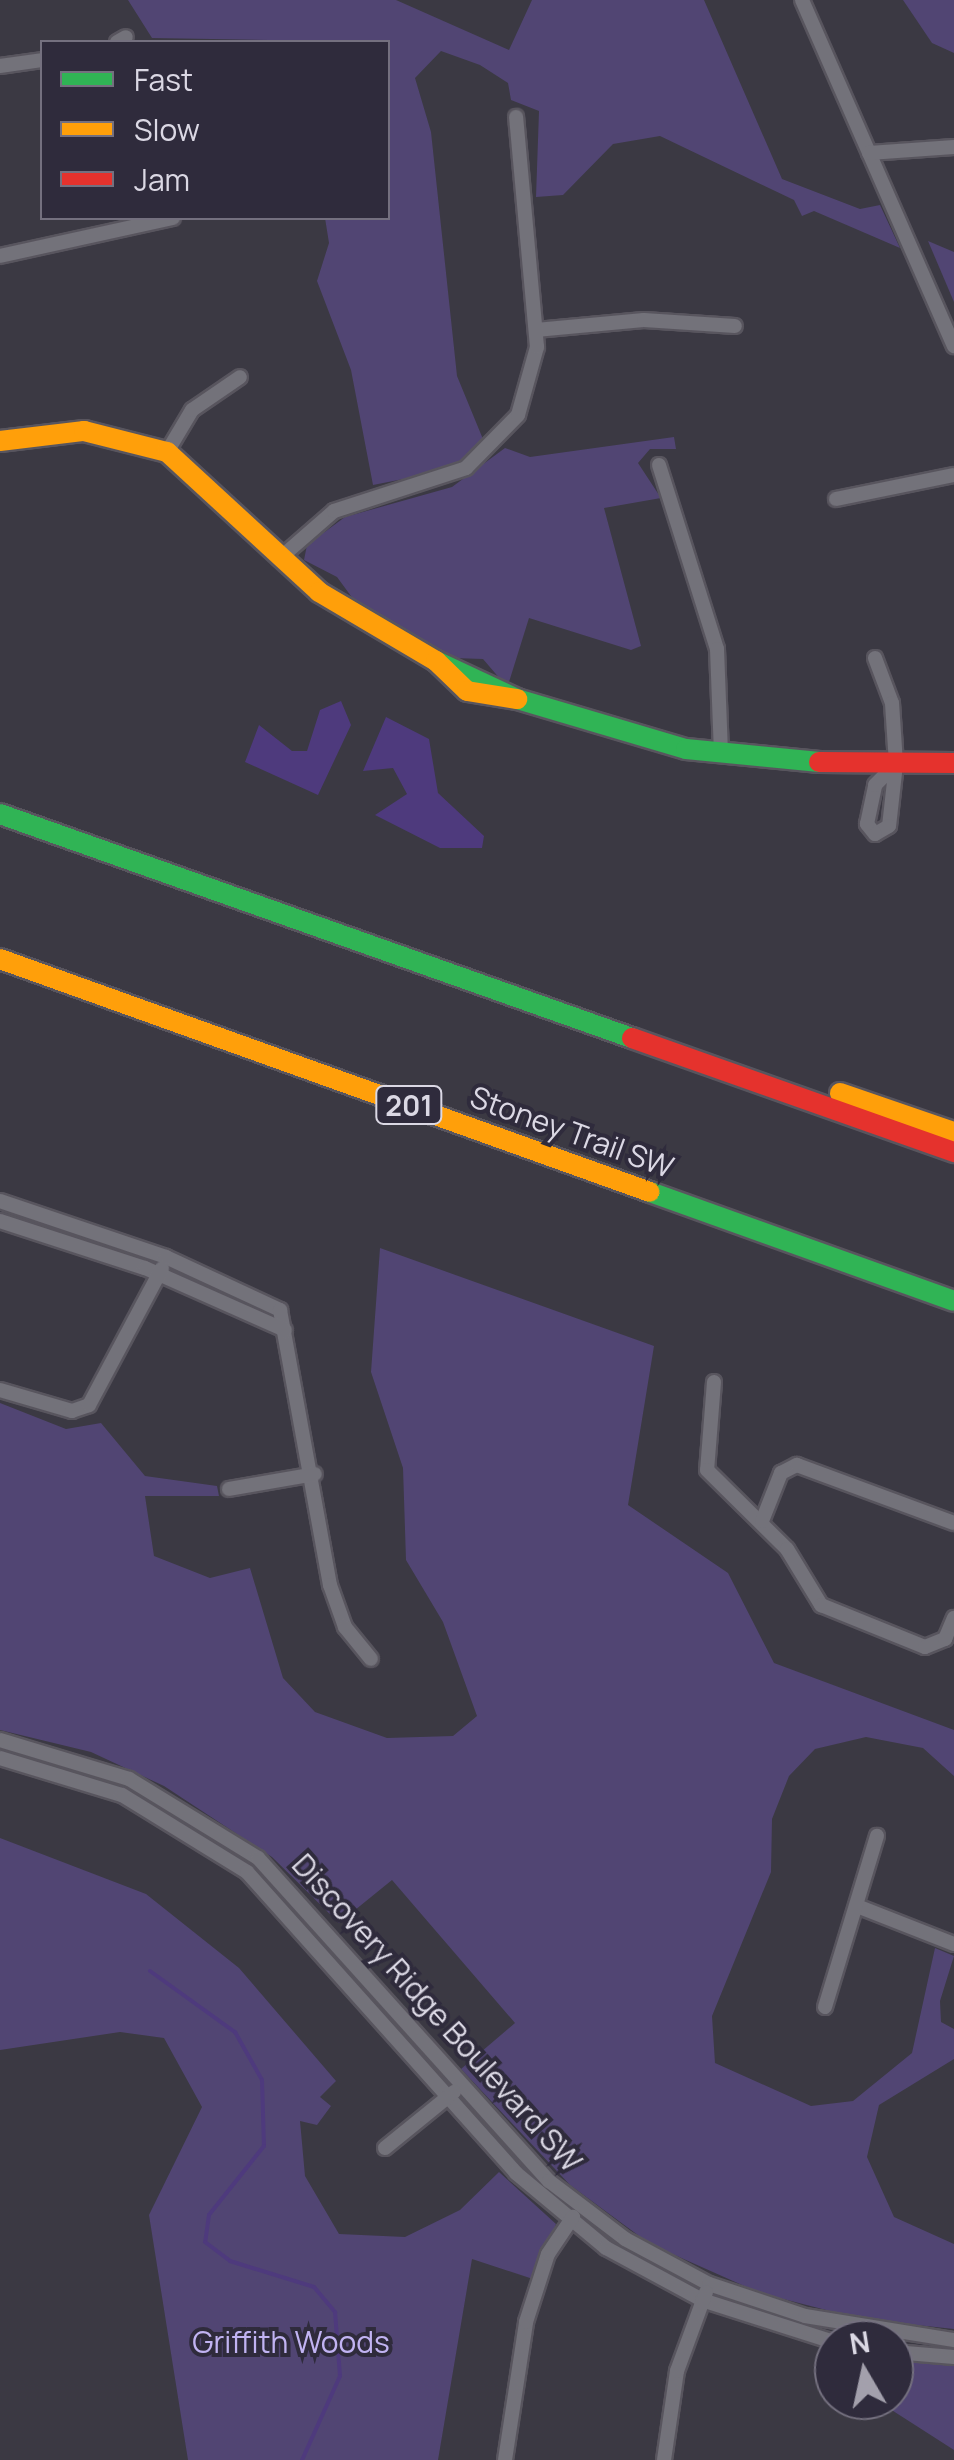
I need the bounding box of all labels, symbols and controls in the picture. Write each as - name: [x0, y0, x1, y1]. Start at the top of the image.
- legend: [40, 40, 390, 220]
- text: Fast: [134, 59, 193, 100]
- text: Slow: [134, 109, 200, 150]
- text: Jam: [134, 159, 190, 200]
- street label: Stoney Trail SW: [465, 1079, 679, 1185]
- road number: 201: [374, 1082, 444, 1128]
- street label: Discovery Ridge Boulevard SW: [285, 1847, 589, 2179]
- north arrow: [814, 2320, 914, 2420]
- text: N: [847, 2322, 873, 2363]
- park label: Griffith Woods: [192, 2324, 390, 2360]

